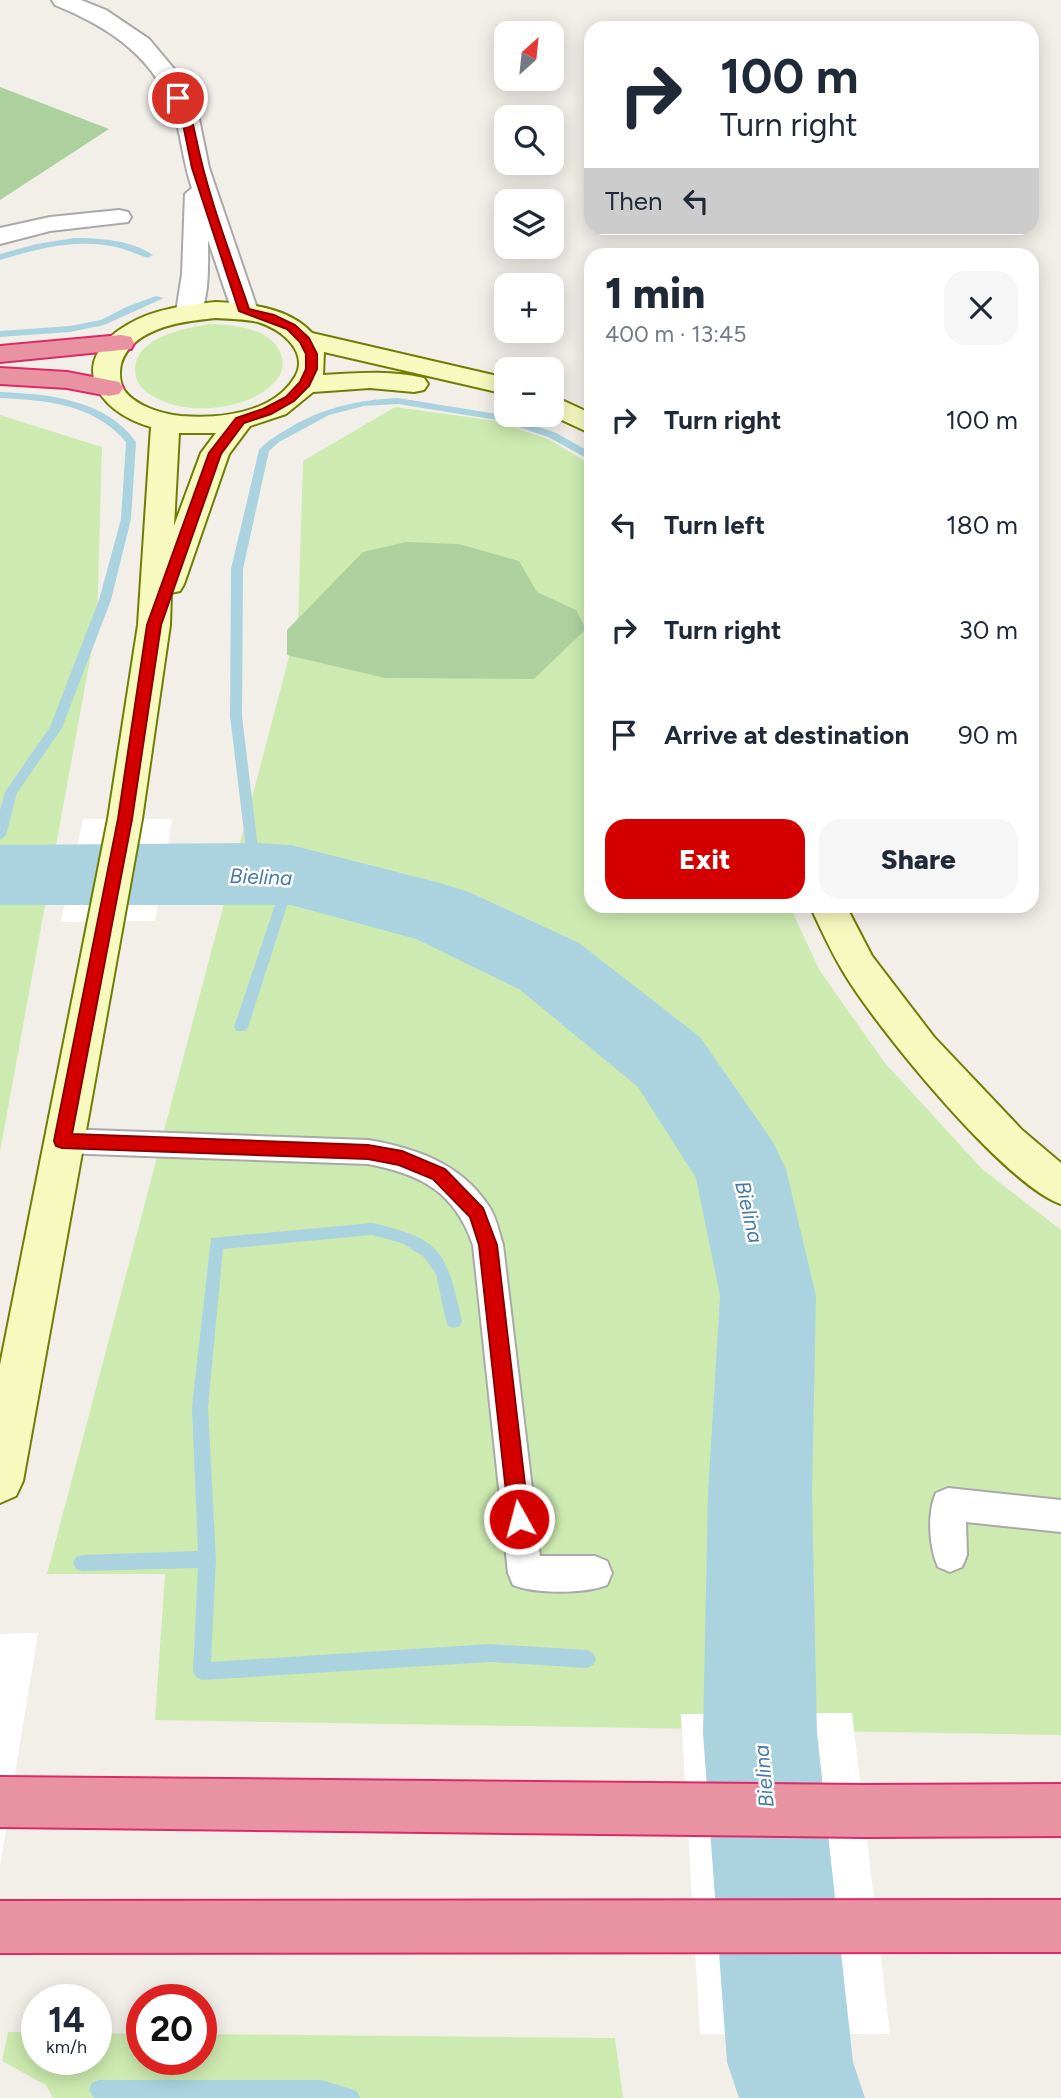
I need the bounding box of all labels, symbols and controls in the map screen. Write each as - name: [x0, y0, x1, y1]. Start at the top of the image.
- north arrow: [494, 21, 564, 91]
- map controls: [494, 21, 564, 427]
- text: 100 m: [720, 46, 859, 105]
- icon: right: [605, 49, 696, 140]
- pin: [148, 68, 208, 128]
- icon: arrive: [159, 79, 197, 117]
- button: search: [494, 105, 564, 175]
- text: Turn right: [720, 106, 858, 144]
- icon: left: [677, 182, 715, 220]
- text: Then: [605, 185, 663, 217]
- button: layers: [494, 189, 564, 259]
- text: 1 min: [605, 268, 705, 319]
- button: close: [944, 271, 1018, 345]
- button: +: [494, 273, 564, 343]
- text: 400 m · 13:45: [605, 320, 747, 348]
- button: −: [494, 357, 564, 427]
- icon: right: [605, 401, 643, 439]
- text: Turn right: [664, 404, 781, 436]
- text: 100 m: [945, 404, 1018, 436]
- icon: left: [605, 506, 643, 544]
- text: Turn left: [664, 509, 765, 541]
- text: 180 m: [946, 509, 1018, 541]
- icon: right: [605, 611, 643, 649]
- text: Turn right: [664, 614, 781, 646]
- text: 30 m: [959, 614, 1018, 646]
- icon: arrive: [605, 716, 643, 754]
- text: Arrive at destination: [664, 719, 909, 751]
- text: 90 m: [958, 719, 1018, 751]
- button: Exit: [605, 819, 805, 899]
- button: Share: [819, 819, 1018, 899]
- water label: Bielina: [229, 863, 293, 890]
- water label: Bielina: [730, 1178, 769, 1245]
- position arrow: [482, 1482, 556, 1556]
- water label: Bielina: [748, 1744, 779, 1808]
- speed limit sign: 20: [126, 1984, 217, 2075]
- text: 14: [48, 1999, 85, 2041]
- text: km/h: [46, 2036, 87, 2058]

